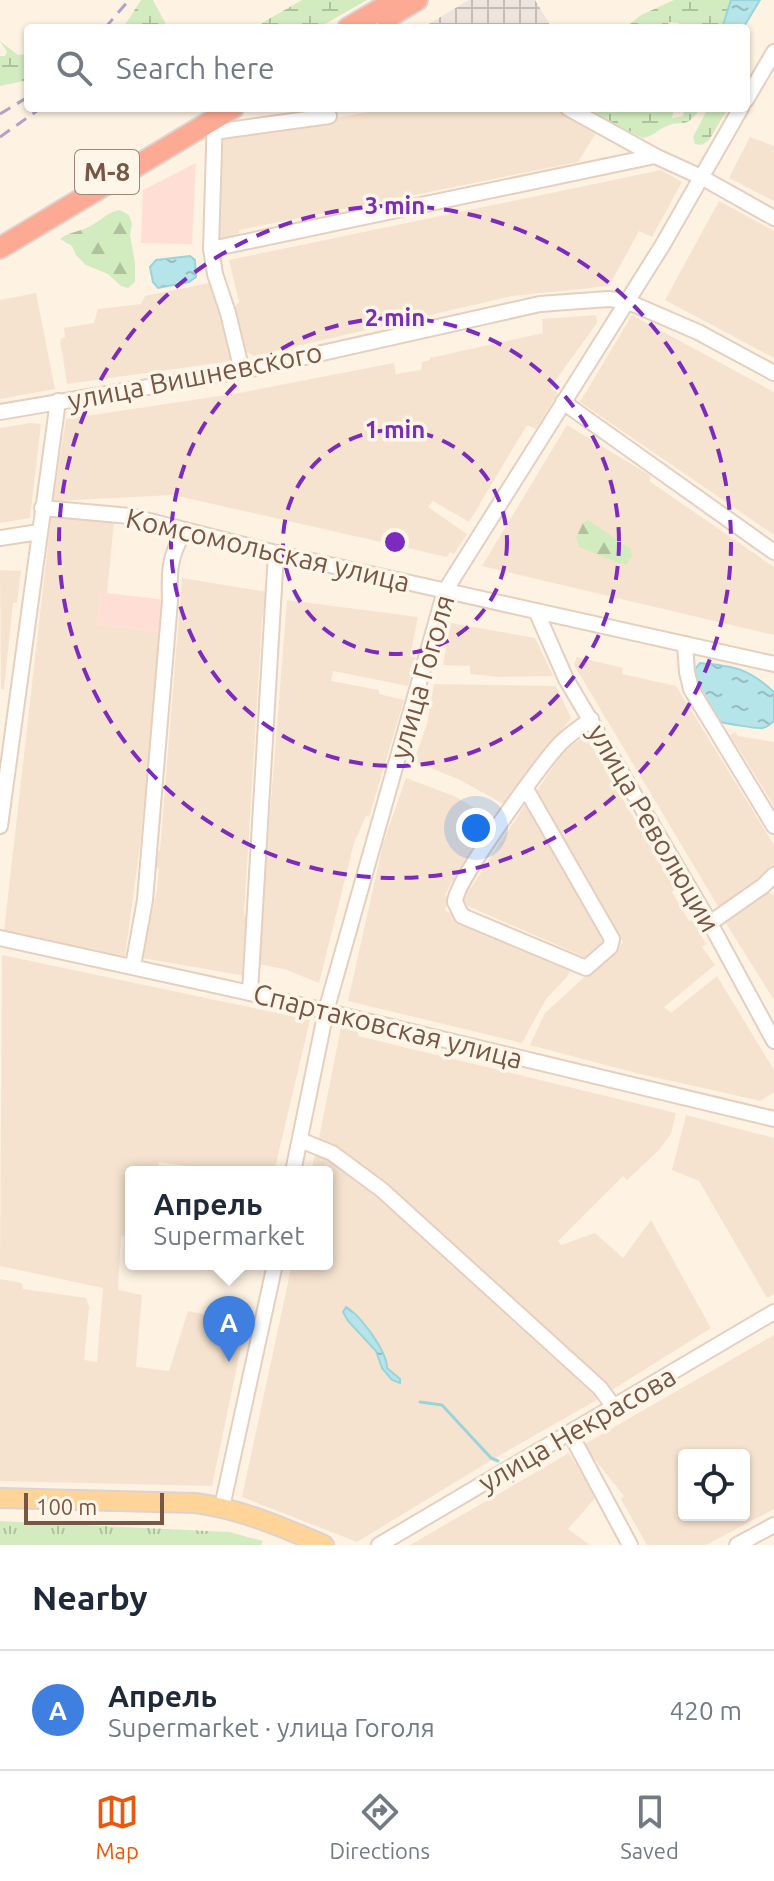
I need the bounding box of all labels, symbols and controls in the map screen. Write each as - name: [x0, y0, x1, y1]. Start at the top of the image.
- search box: [24, 24, 750, 112]
- icon: search: [52, 46, 96, 90]
- text: Search here: [116, 51, 275, 85]
- road number: М-8: [75, 150, 139, 194]
- text: 3 min: [365, 192, 425, 219]
- text: 2 min: [365, 304, 425, 331]
- street label: улица Вишневского: [65, 336, 325, 415]
- text: 1 min: [365, 416, 425, 443]
- street label: Комсомольская улица: [123, 502, 413, 597]
- centre of rings: [381, 528, 409, 556]
- street label: улица Гоголя: [383, 591, 460, 763]
- street label: улица Революции: [582, 718, 726, 937]
- your location: [456, 808, 496, 848]
- street label: Спартаковская улица: [250, 977, 526, 1074]
- popup: [125, 1166, 333, 1270]
- text: Апрель: [154, 1187, 263, 1221]
- text: Supermarket: [154, 1221, 304, 1250]
- pin: A: [203, 1296, 255, 1362]
- street label: улица Некрасова: [473, 1360, 681, 1498]
- map controls: [678, 1449, 750, 1521]
- button: locate: [678, 1449, 750, 1521]
- scale bar: [24, 1489, 164, 1525]
- text: 100 m: [36, 1494, 97, 1519]
- text: Nearby: [32, 1578, 147, 1616]
- text: Апрель: [108, 1679, 217, 1713]
- text: A: [49, 1696, 67, 1725]
- text: 420 m: [670, 1696, 742, 1725]
- text: Supermarket · улица Гоголя: [108, 1713, 435, 1742]
- tab: Map: [95, 1790, 139, 1863]
- tab: Directions: [329, 1790, 430, 1863]
- tab: Saved: [620, 1790, 679, 1863]

